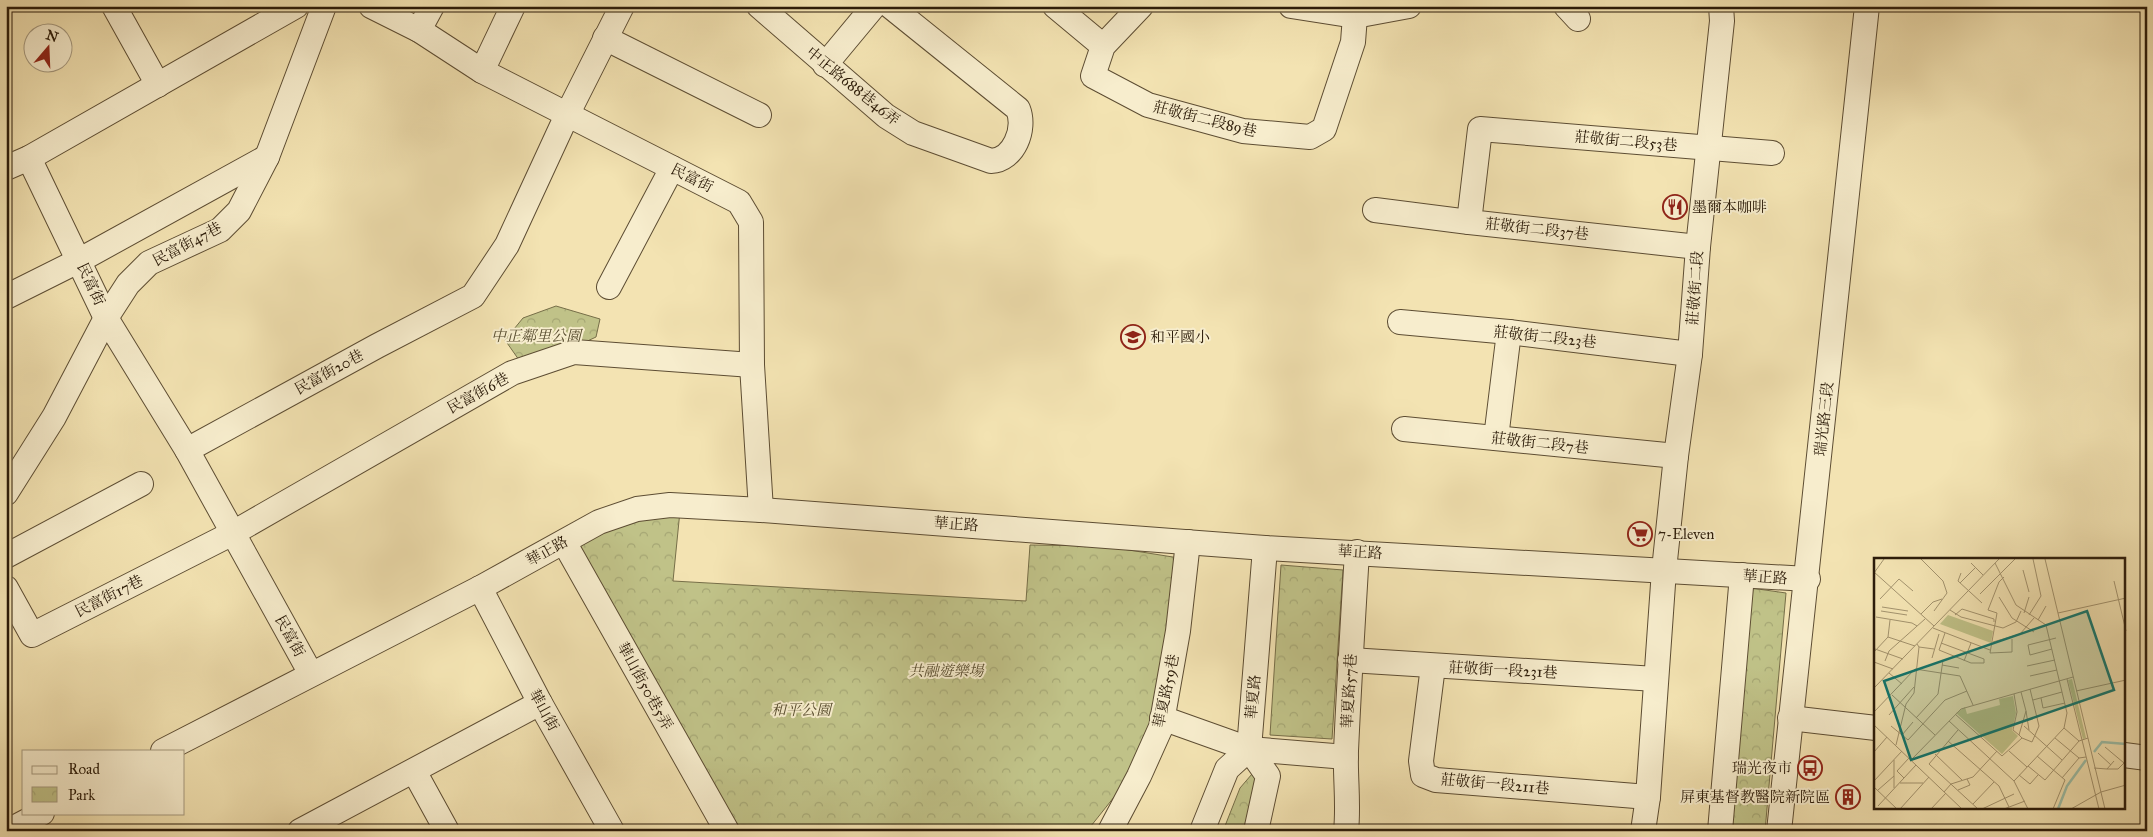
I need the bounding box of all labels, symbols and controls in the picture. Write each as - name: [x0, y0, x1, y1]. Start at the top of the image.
- north arrow: [22, 22, 72, 72]
- text: N: [44, 26, 61, 46]
- street label: 中正路688巷46弄: [803, 43, 903, 129]
- street label: 莊敬街二段89巷: [1151, 97, 1259, 141]
- street label: 莊敬街二段53巷: [1574, 128, 1678, 154]
- street label: 民富街: [668, 160, 716, 196]
- restaurant icon: 墨爾本咖啡: [1662, 194, 1688, 220]
- place label: 墨爾本咖啡: [1692, 198, 1767, 216]
- street label: 莊敬街二段37巷: [1484, 215, 1590, 243]
- street label: 民富街47巷: [149, 218, 225, 270]
- street label: 莊敬街二段: [1683, 250, 1707, 326]
- street label: 民富街: [73, 260, 109, 308]
- street label: 莊敬街二段23巷: [1493, 323, 1597, 351]
- school or university icon: 和平國小: [1120, 324, 1146, 350]
- park label: 中正鄰里公園: [491, 327, 583, 345]
- place label: 和平國小: [1150, 328, 1210, 346]
- street label: 民富街20巷: [291, 346, 367, 398]
- street label: 民富街6巷: [444, 369, 512, 417]
- street label: 瑞光路三段: [1811, 381, 1837, 457]
- street label: 莊敬街二段7巷: [1490, 429, 1590, 457]
- street label: 華正路: [933, 513, 979, 535]
- supermarket icon: 7-Eleven: [1627, 521, 1653, 547]
- place label: 7-Eleven: [1658, 525, 1714, 543]
- street label: 華正路: [523, 532, 571, 570]
- street label: 華正路: [1337, 542, 1383, 562]
- inset map: [1874, 558, 2126, 810]
- street label: 華正路: [1742, 566, 1788, 588]
- street label: 民富街17巷: [72, 571, 146, 621]
- street label: 民富街: [271, 612, 309, 660]
- street label: 華山街50巷5弄: [613, 639, 677, 733]
- street label: 華夏路59巷: [1149, 652, 1183, 730]
- street label: 華夏路57巷: [1338, 653, 1360, 729]
- street label: 莊敬街一段231巷: [1448, 658, 1558, 682]
- park label: 共融遊樂場: [908, 662, 985, 680]
- street label: 華夏路: [1242, 674, 1264, 720]
- street label: 華山街: [525, 686, 563, 734]
- park label: 和平公園: [771, 701, 833, 719]
- legend: [22, 750, 185, 814]
- bus stop icon: 瑞光夜市: [1797, 755, 1823, 781]
- place label: 瑞光夜市: [1732, 759, 1792, 777]
- text: Road: [68, 760, 100, 778]
- street label: 莊敬街一段211巷: [1440, 770, 1550, 798]
- building icon: 屏東基督教醫院新院區: [1835, 784, 1861, 810]
- text: Park: [68, 786, 95, 804]
- place label: 屏東基督教醫院新院區: [1680, 788, 1830, 806]

